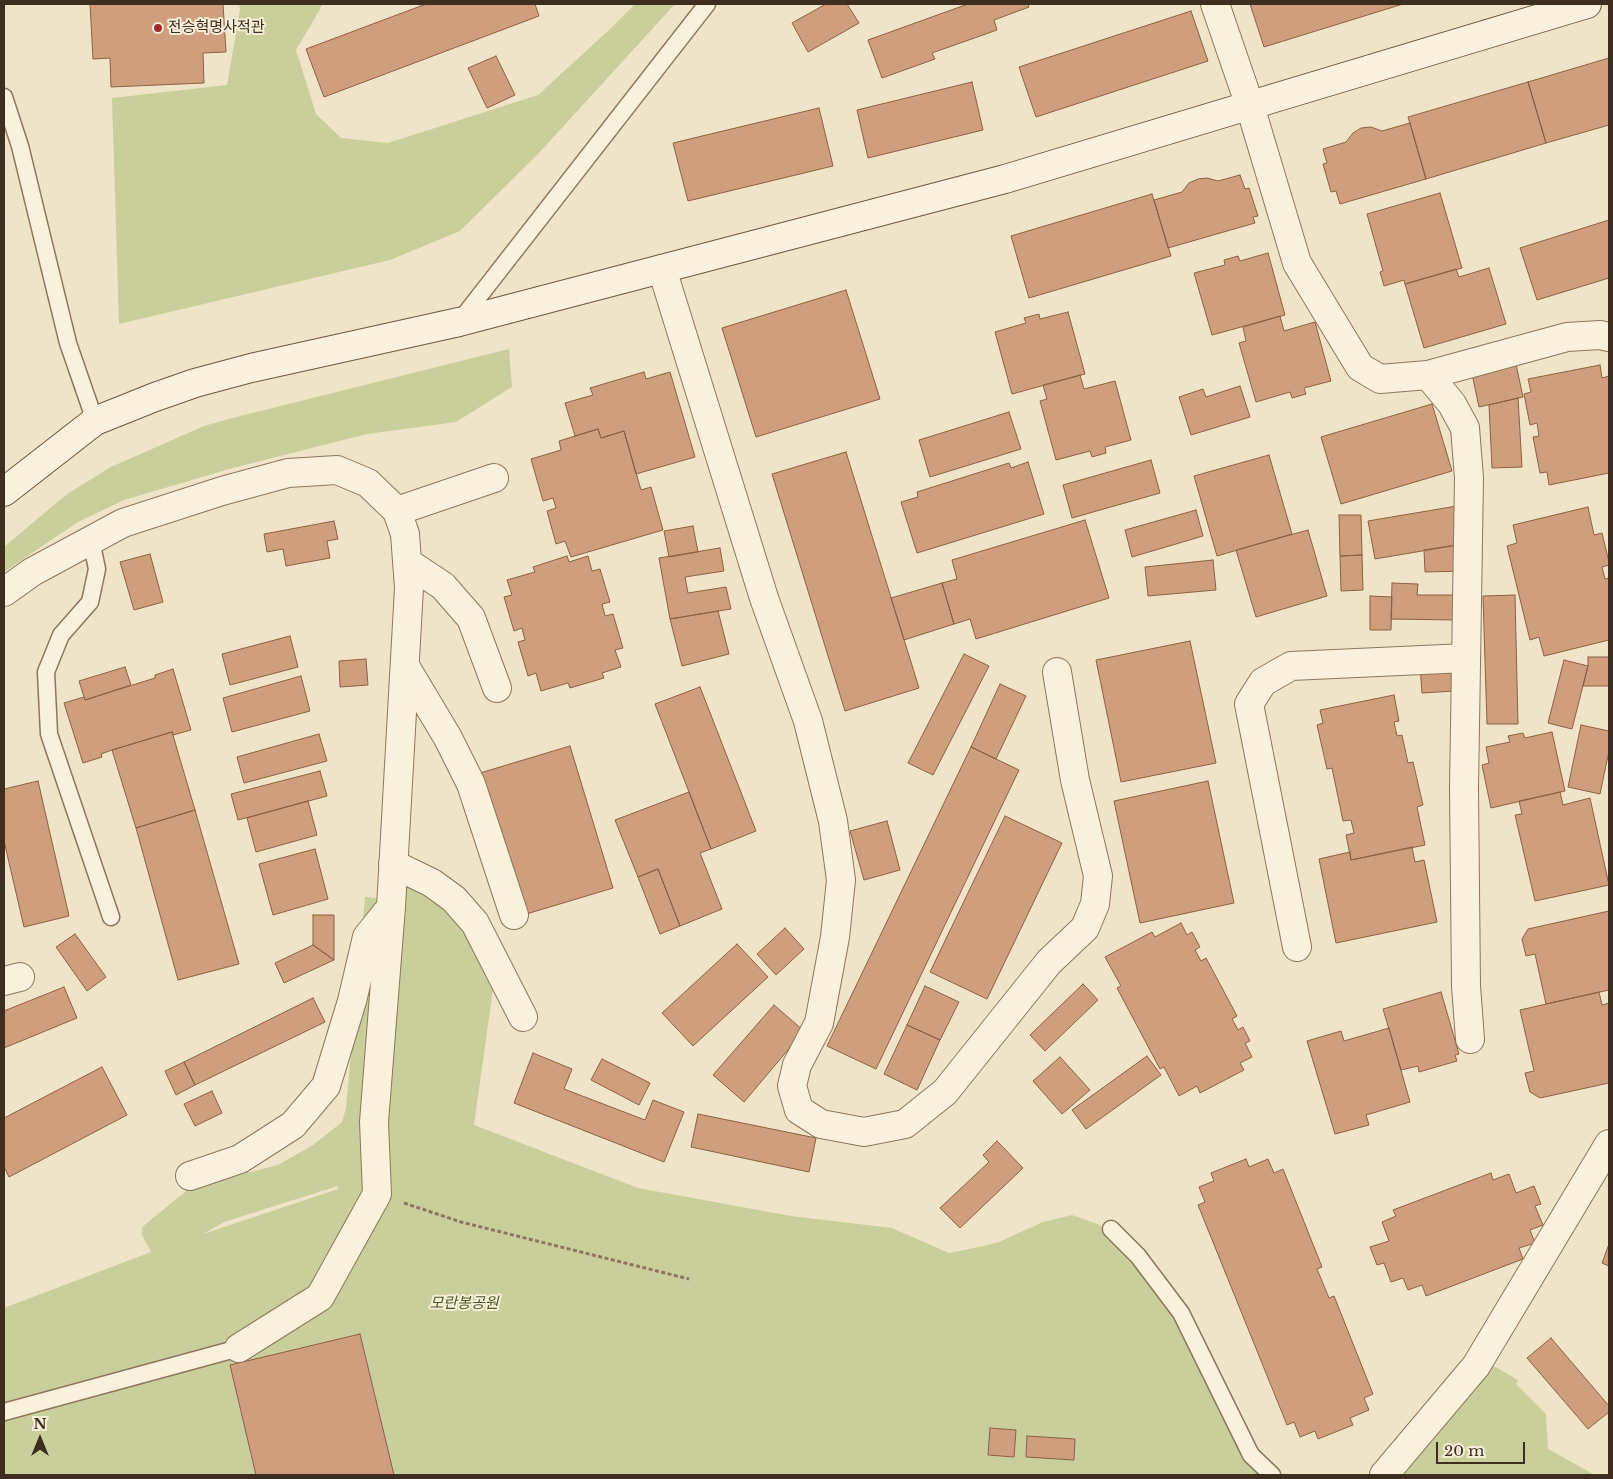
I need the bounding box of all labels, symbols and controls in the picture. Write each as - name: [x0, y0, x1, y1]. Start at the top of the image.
- place label: 전승혁명사적관: [168, 19, 265, 37]
- marker: 전승혁명사적관: [152, 22, 164, 34]
- park label: 모란봉공원: [430, 1295, 498, 1313]
- north arrow: [15, 1414, 65, 1464]
- text: N: [33, 1415, 47, 1433]
- scale bar: [1438, 1432, 1527, 1464]
- text: 20 m: [1444, 1441, 1484, 1460]

